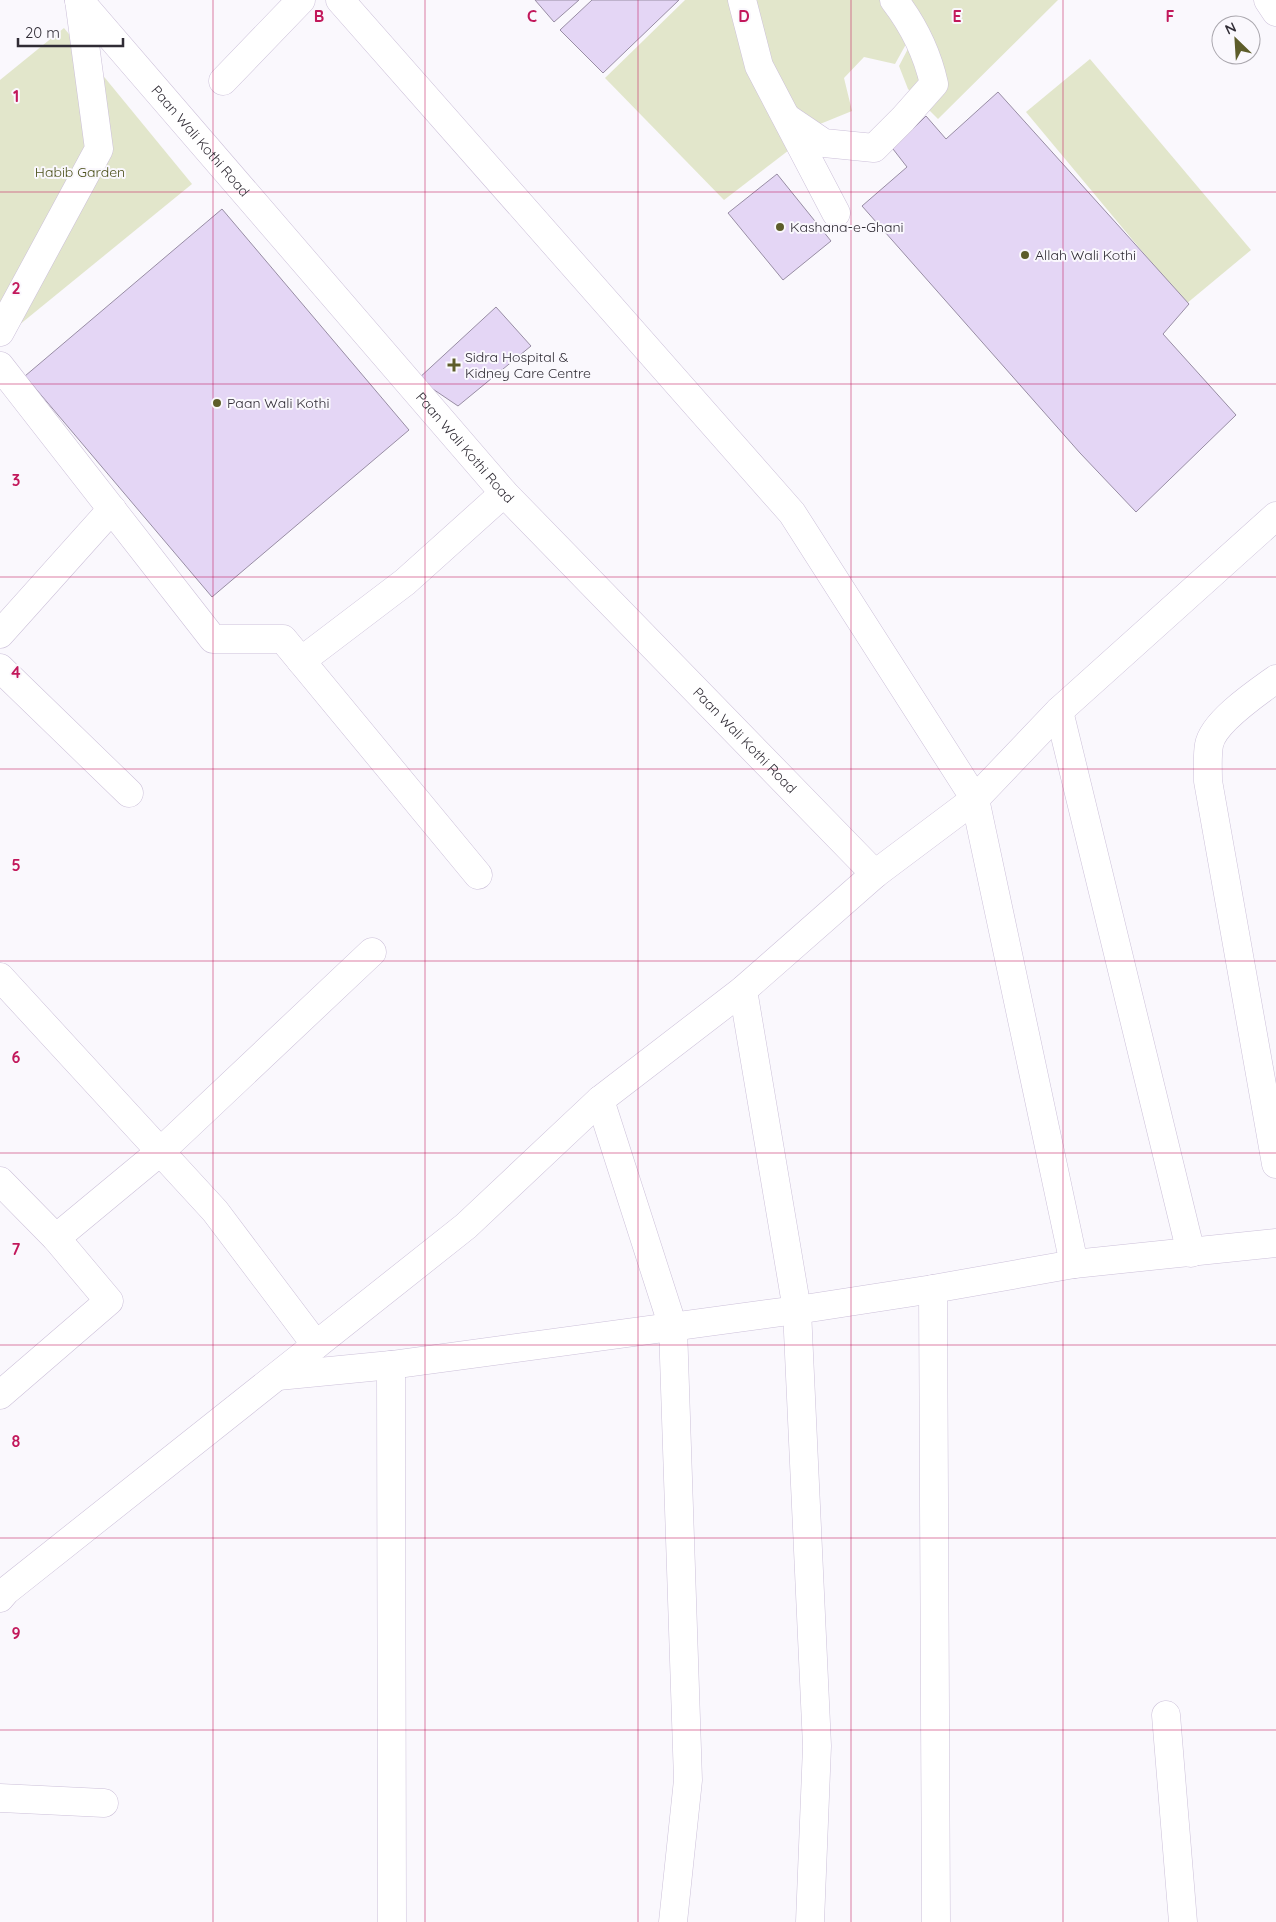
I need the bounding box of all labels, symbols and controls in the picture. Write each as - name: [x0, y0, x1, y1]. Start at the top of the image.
- text: B: [314, 6, 324, 26]
- text: C: [527, 6, 537, 26]
- text: D: [738, 6, 750, 26]
- text: E: [952, 6, 962, 26]
- text: F: [1166, 6, 1175, 26]
- scale bar: [18, 15, 122, 47]
- north arrow: [1211, 15, 1261, 65]
- text: N: [1222, 18, 1239, 39]
- text: 20 m: [25, 23, 60, 42]
- street label: Paan Wali Kothi Road: [148, 82, 253, 200]
- text: 1: [13, 86, 19, 106]
- park label: Habib Garden: [35, 163, 125, 181]
- place label: Kashana-e-Ghani: [790, 218, 904, 236]
- marker: Kashana-e-Ghani: [774, 221, 786, 233]
- place label: Allah Wali Kothi: [1035, 246, 1136, 264]
- marker: Allah Wali Kothi: [1019, 249, 1031, 261]
- text: 2: [11, 278, 21, 298]
- place label: Sidra Hospital & Kidney Care Centre: [465, 348, 591, 382]
- marker: Sidra Hospital & Kidney Care Centre: [447, 358, 461, 372]
- street label: Paan Wali Kothi Road: [412, 388, 518, 507]
- place label: Paan Wali Kothi: [227, 394, 330, 412]
- marker: Paan Wali Kothi: [211, 397, 223, 409]
- text: 3: [12, 470, 20, 490]
- text: 4: [11, 662, 21, 682]
- street label: Paan Wali Kothi Road: [689, 683, 800, 797]
- text: 5: [11, 855, 21, 875]
- text: 6: [12, 1047, 21, 1067]
- text: 7: [12, 1239, 21, 1259]
- text: 8: [12, 1431, 21, 1451]
- text: 9: [11, 1623, 21, 1643]

